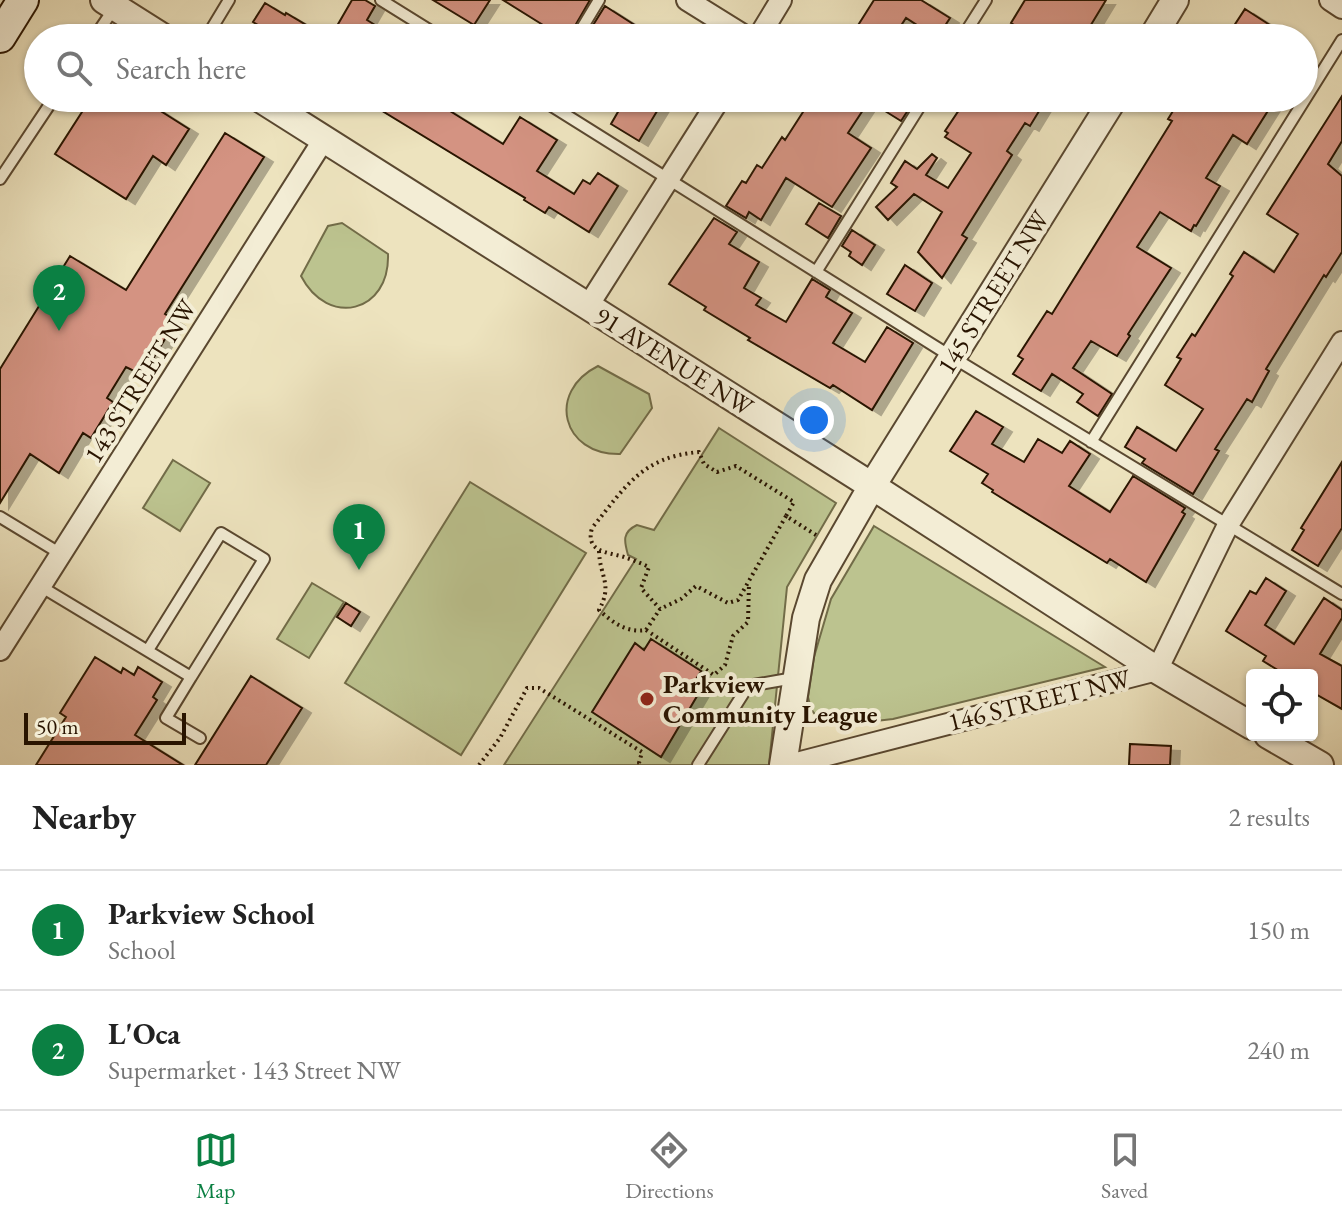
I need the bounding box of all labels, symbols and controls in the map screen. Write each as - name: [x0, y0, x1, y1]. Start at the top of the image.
- search box: [24, 24, 1318, 112]
- icon: search: [52, 46, 96, 90]
- text: Search here: [116, 49, 246, 88]
- street label: 145 STREET NW: [929, 203, 1058, 380]
- pin: 2: [33, 265, 85, 331]
- street label: 143 STREET NW: [76, 292, 205, 469]
- street label: 91 AVENUE NW: [588, 299, 761, 424]
- your location: [794, 400, 834, 440]
- pin: 1: [333, 504, 385, 570]
- street label: 146 STREET NW: [944, 661, 1135, 739]
- place label: Parkview Community League: [663, 667, 878, 731]
- map controls: [1246, 669, 1318, 741]
- button: locate: [1246, 669, 1318, 741]
- marker: Parkview Community League: [638, 690, 656, 708]
- scale bar: [24, 709, 186, 745]
- text: 50 m: [36, 712, 79, 741]
- text: Nearby: [32, 795, 136, 839]
- text: 2 results: [1229, 800, 1310, 834]
- text: Parkview School: [108, 894, 315, 933]
- text: 1: [51, 913, 65, 947]
- text: 150 m: [1247, 913, 1310, 947]
- text: School: [108, 933, 176, 967]
- text: L'Oca: [108, 1014, 181, 1053]
- text: 2: [51, 1033, 65, 1067]
- text: 240 m: [1247, 1033, 1310, 1067]
- text: Supermarket · 143 Street NW: [108, 1053, 401, 1087]
- tab: Map: [194, 1128, 238, 1205]
- tab: Directions: [625, 1128, 714, 1205]
- tab: Saved: [1101, 1128, 1148, 1205]

